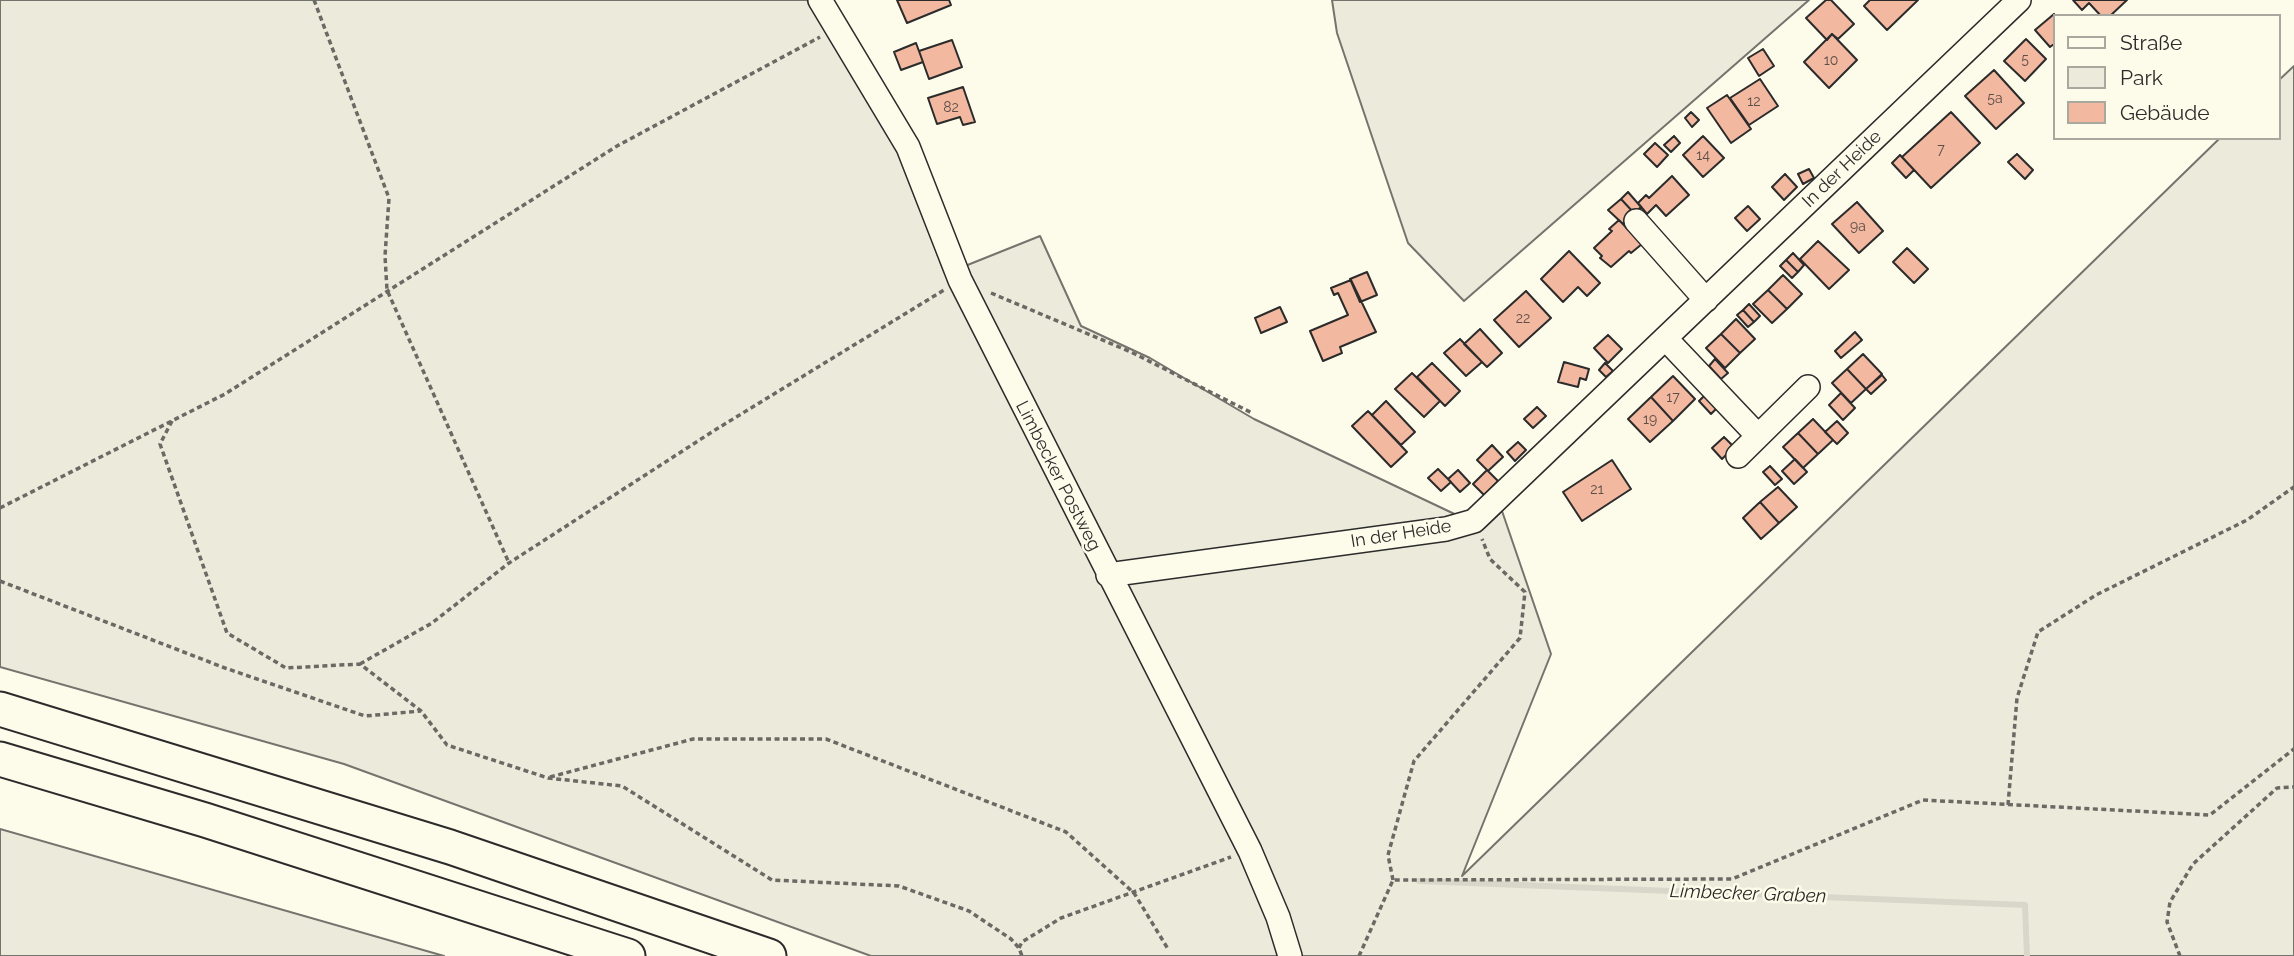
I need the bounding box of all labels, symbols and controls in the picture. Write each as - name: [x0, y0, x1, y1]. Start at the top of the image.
- legend: [2052, 14, 2280, 140]
- text: Straße: [2120, 30, 2182, 55]
- house number: 5: [2021, 52, 2029, 68]
- house number: 10: [1824, 53, 1838, 69]
- text: Park: [2120, 65, 2163, 90]
- house number: 5a: [1987, 91, 2003, 107]
- house number: 12: [1747, 94, 1761, 110]
- house number: 82: [943, 100, 959, 116]
- text: Gebäude: [2120, 100, 2210, 125]
- street label: In der Heide: [1798, 126, 1886, 212]
- house number: 7: [1937, 142, 1945, 158]
- house number: 14: [1696, 148, 1710, 164]
- house number: 9a: [1850, 219, 1866, 235]
- house number: 22: [1516, 311, 1530, 327]
- house number: 17: [1666, 390, 1680, 406]
- street label: Limbecker Postweg: [1011, 397, 1105, 555]
- house number: 19: [1643, 412, 1657, 428]
- house number: 21: [1590, 482, 1604, 498]
- street label: In der Heide: [1349, 515, 1453, 553]
- water label: Limbecker Graben: [1669, 880, 1827, 908]

